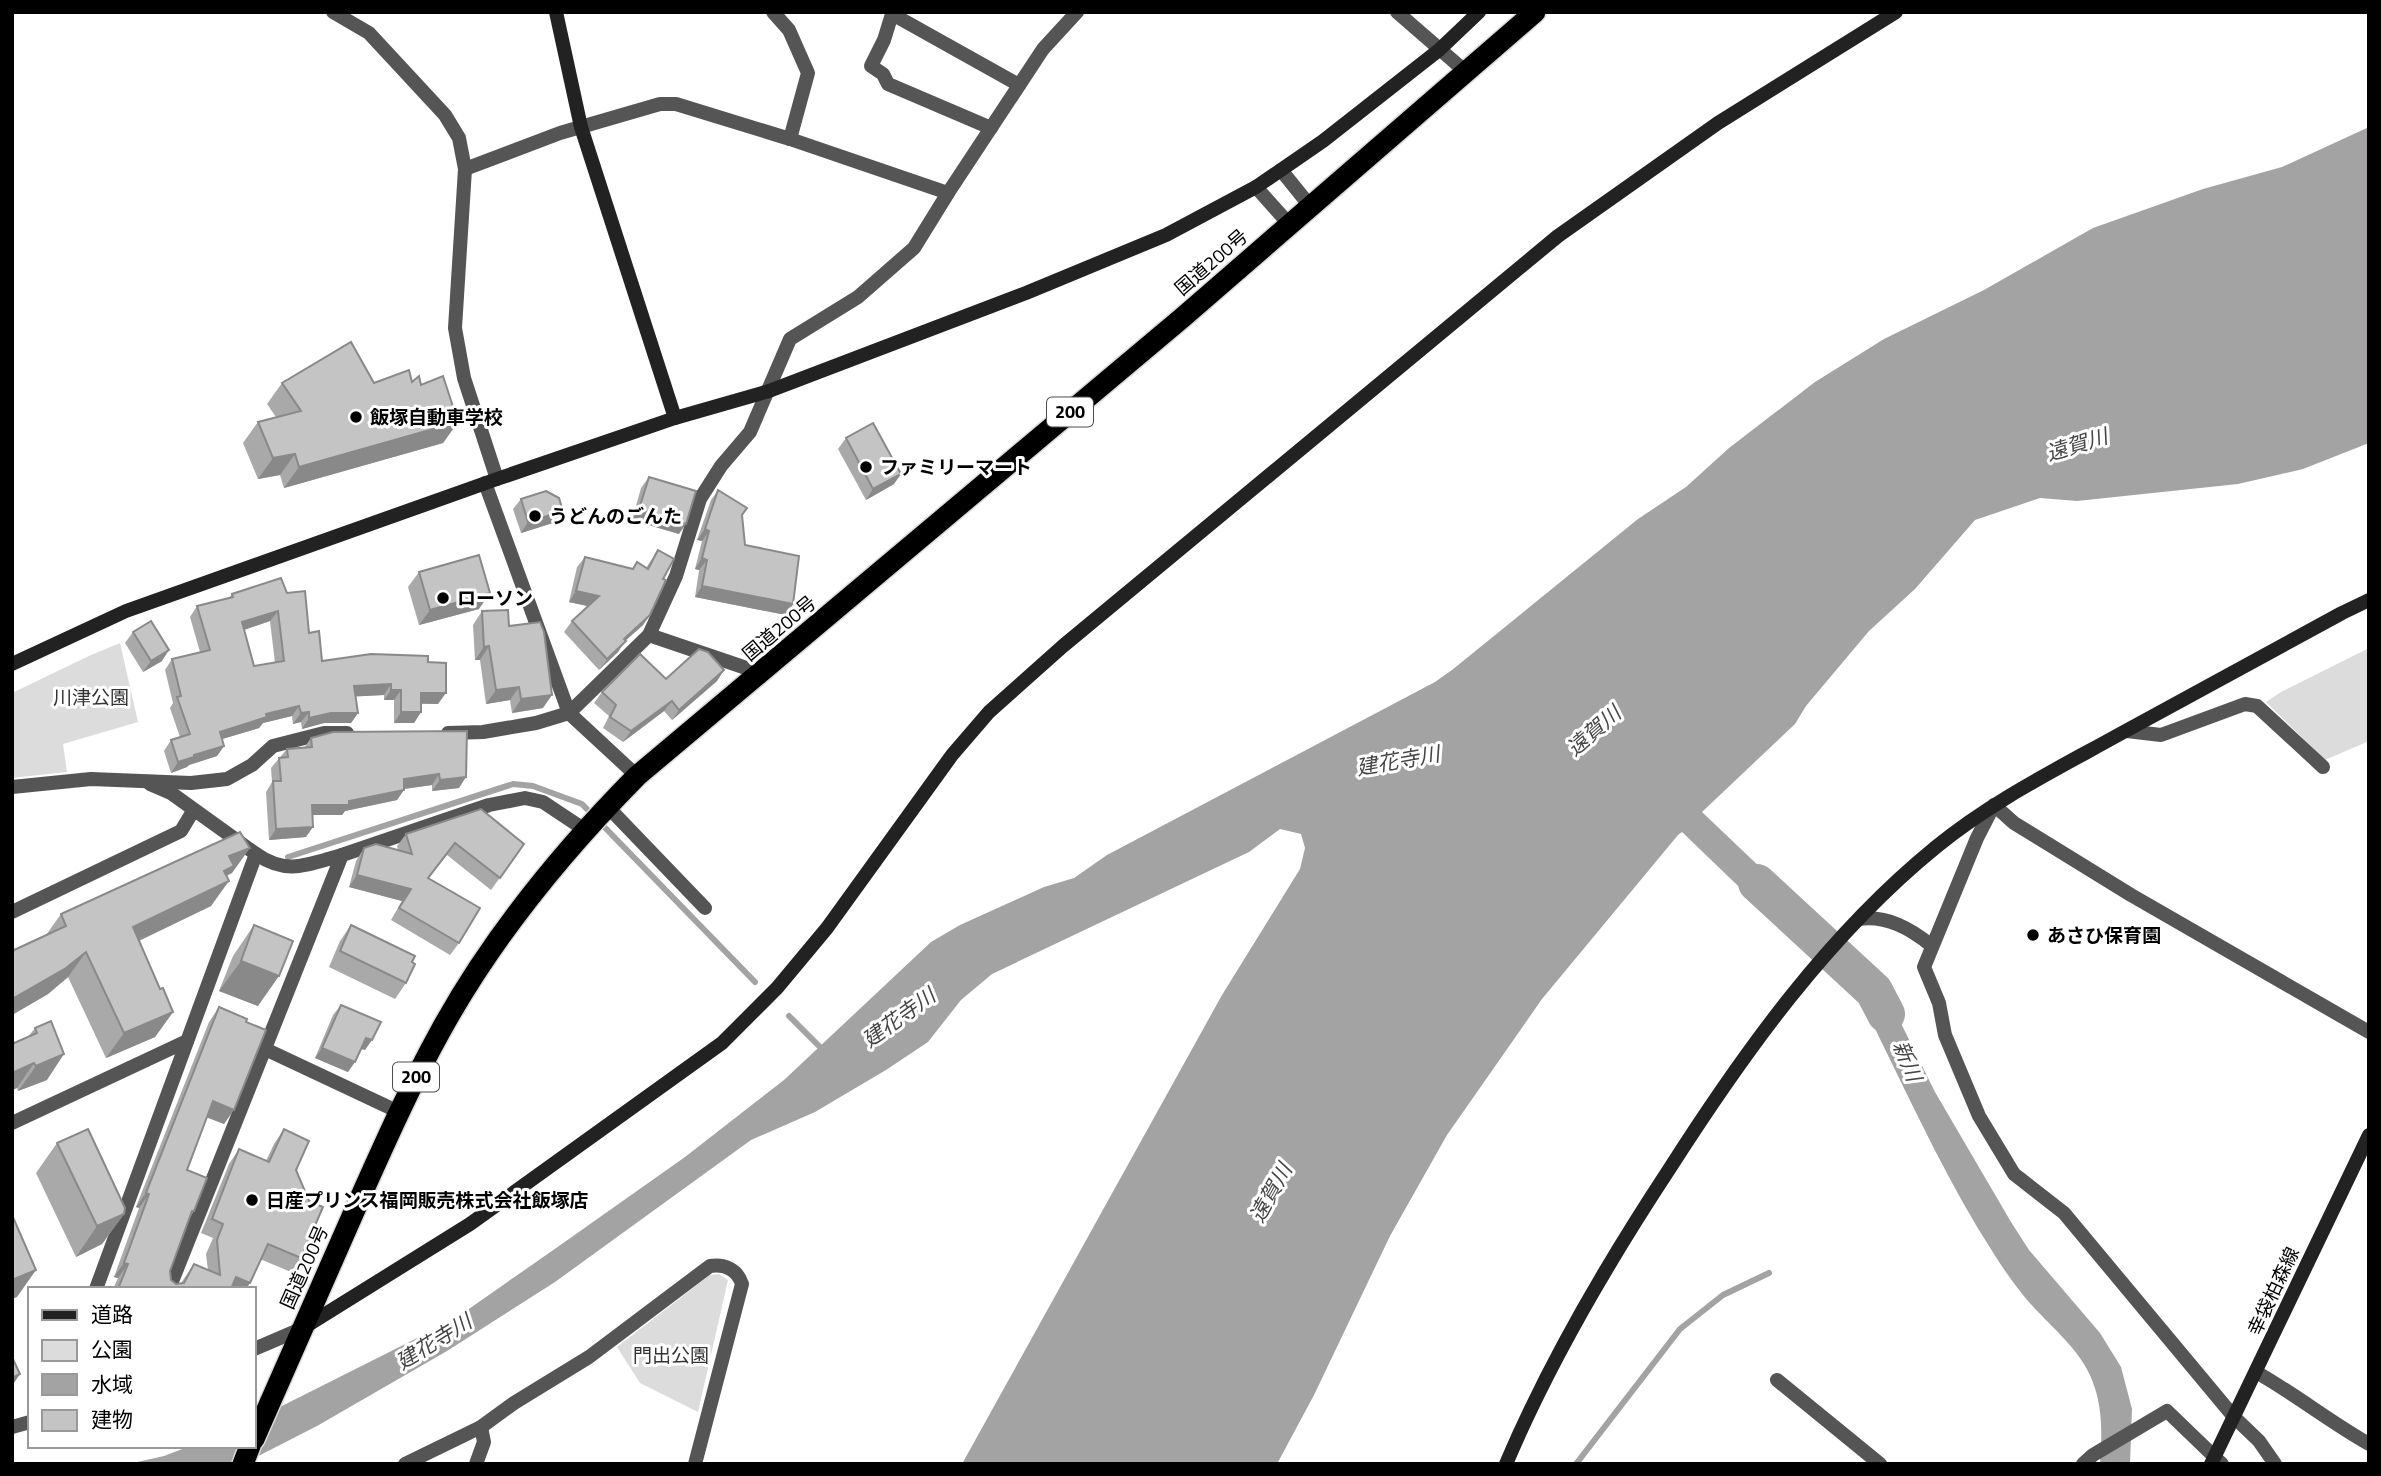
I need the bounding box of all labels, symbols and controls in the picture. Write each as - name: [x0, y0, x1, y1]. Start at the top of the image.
- street label: 国道200号: [1168, 222, 1254, 302]
- road number: 200: [1047, 398, 1093, 426]
- place label: 飯塚自動車学校: [370, 402, 503, 431]
- marker: 飯塚自動車学校: [348, 409, 364, 425]
- water label: 遠賀川: [2042, 419, 2113, 469]
- place label: ファミリーマート: [880, 452, 1032, 481]
- marker: ファミリーマート: [858, 459, 874, 475]
- place label: うどんのごんた: [549, 501, 682, 530]
- marker: うどんのごんた: [527, 508, 543, 524]
- place label: ローソン: [457, 583, 533, 612]
- street label: 国道200号: [735, 588, 822, 667]
- marker: ローソン: [435, 590, 451, 606]
- park label: 川津公園: [53, 682, 129, 711]
- water label: 遠賀川: [1559, 696, 1629, 763]
- water label: 建花寺川: [1354, 737, 1444, 783]
- place label: あさひ保育園: [2047, 920, 2161, 949]
- marker: あさひ保育園: [2025, 927, 2041, 943]
- water label: 建花寺川: [855, 978, 943, 1055]
- water label: 新川: [1885, 1035, 1931, 1088]
- road number: 200: [393, 1062, 439, 1092]
- water label: 遠賀川: [1241, 1155, 1300, 1228]
- place label: 日産プリンス福岡販売株式会社飯塚店: [266, 1185, 589, 1214]
- marker: 日産プリンス福岡販売株式会社飯塚店: [244, 1192, 260, 1208]
- street label: 国道200号: [272, 1220, 335, 1313]
- street label: 幸袋柏森線: [2239, 1242, 2306, 1340]
- legend: [28, 1287, 256, 1448]
- text: 道路: [91, 1298, 133, 1330]
- water label: 建花寺川: [389, 1304, 479, 1377]
- text: 公園: [91, 1333, 133, 1365]
- park label: 門出公園: [633, 1340, 709, 1369]
- text: 水域: [91, 1368, 133, 1400]
- text: 建物: [91, 1403, 133, 1435]

